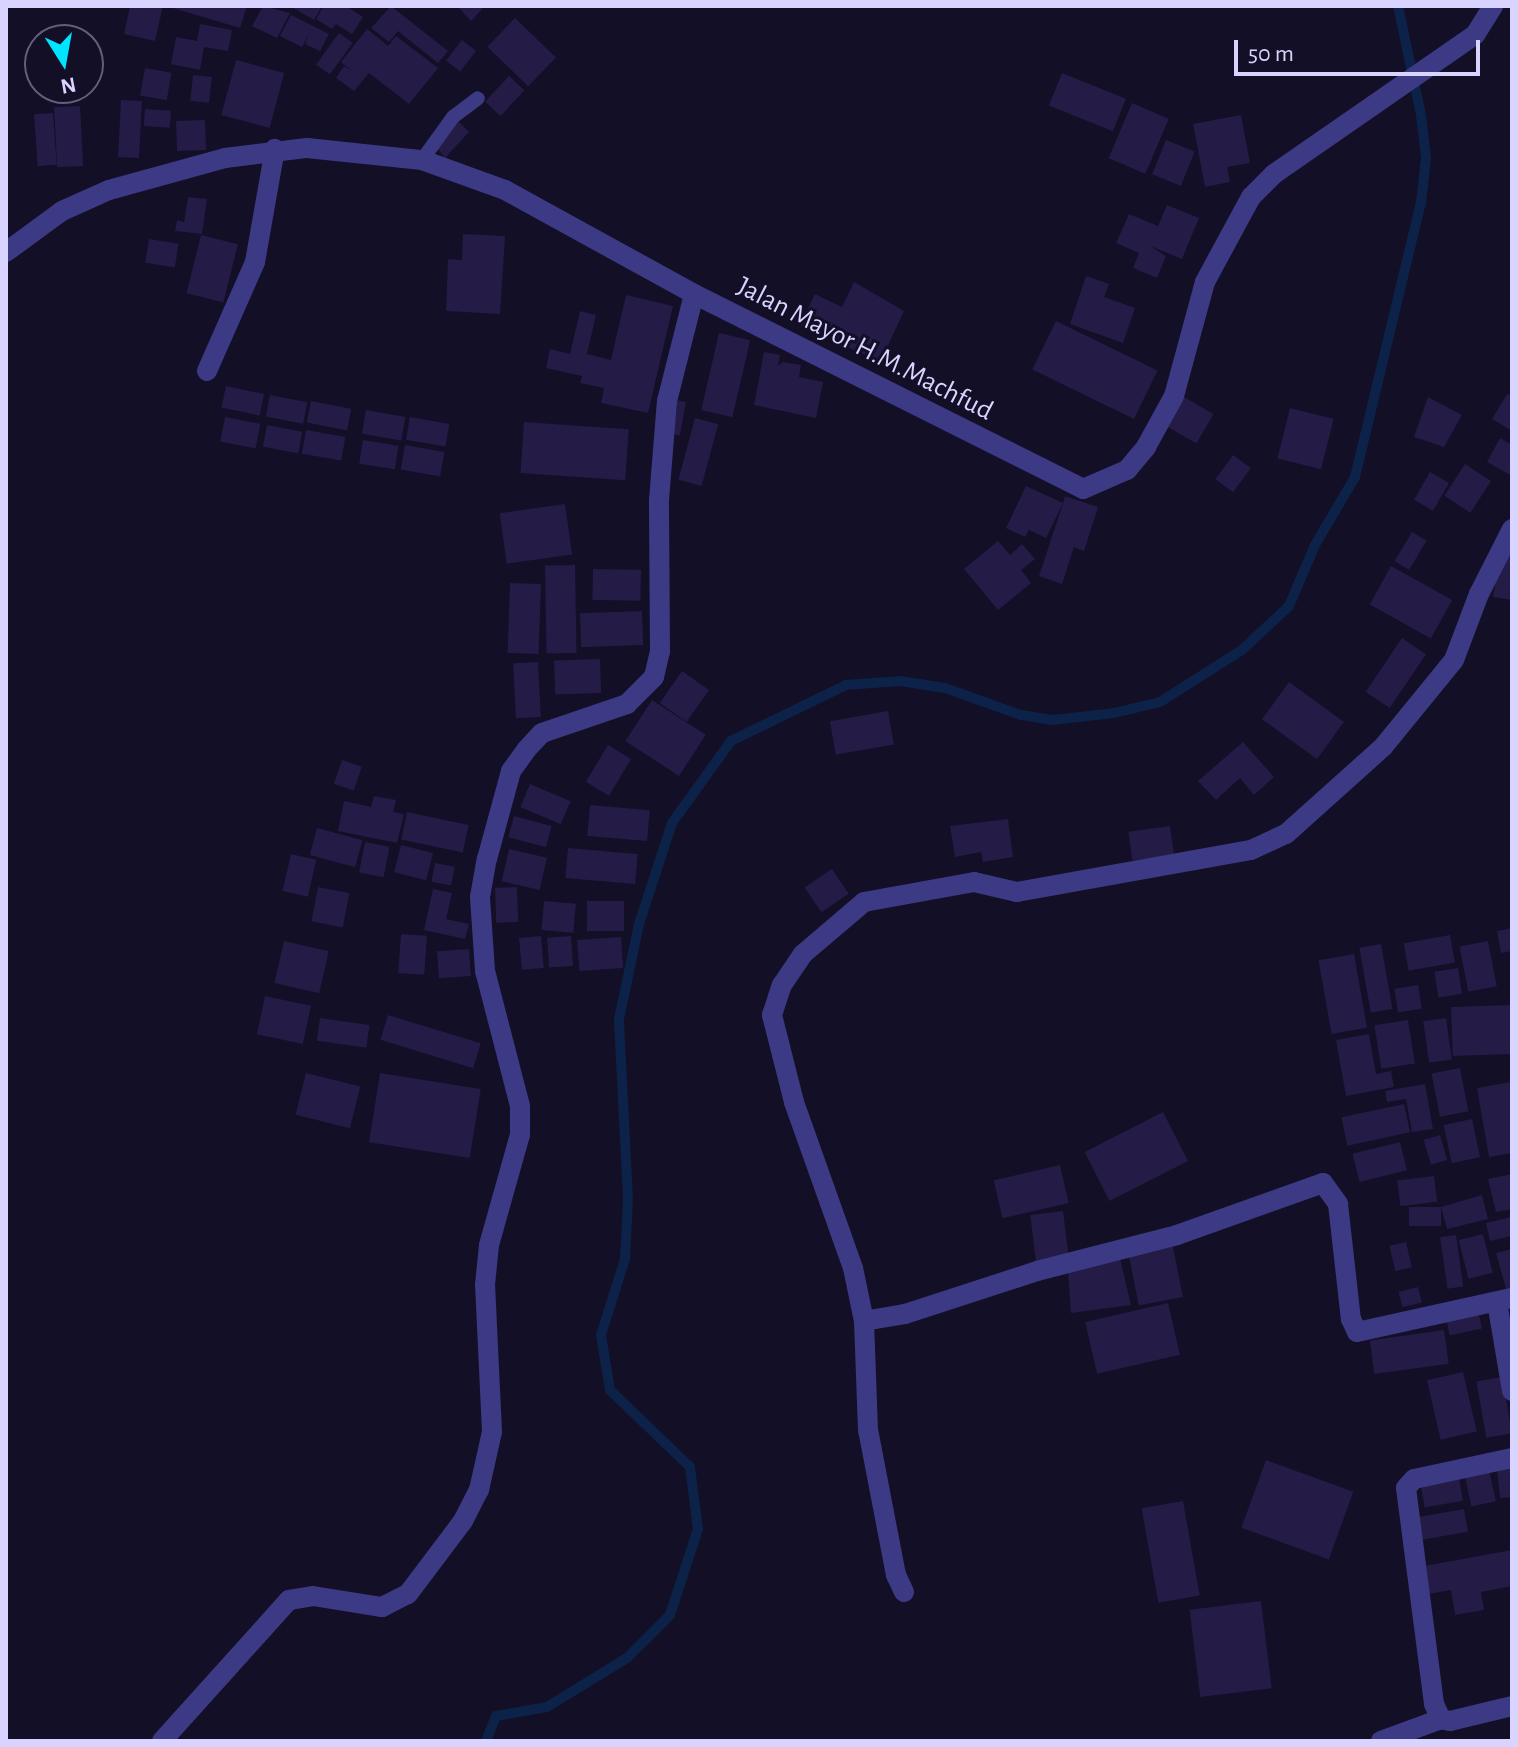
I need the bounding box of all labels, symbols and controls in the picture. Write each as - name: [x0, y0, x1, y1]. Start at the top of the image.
- north arrow: [24, 24, 104, 104]
- scale bar: [1238, 24, 1484, 74]
- text: 50 m: [1248, 42, 1294, 66]
- text: N: [59, 73, 78, 98]
- street label: Jalan Mayor H.M.Machfud: [731, 270, 999, 428]

